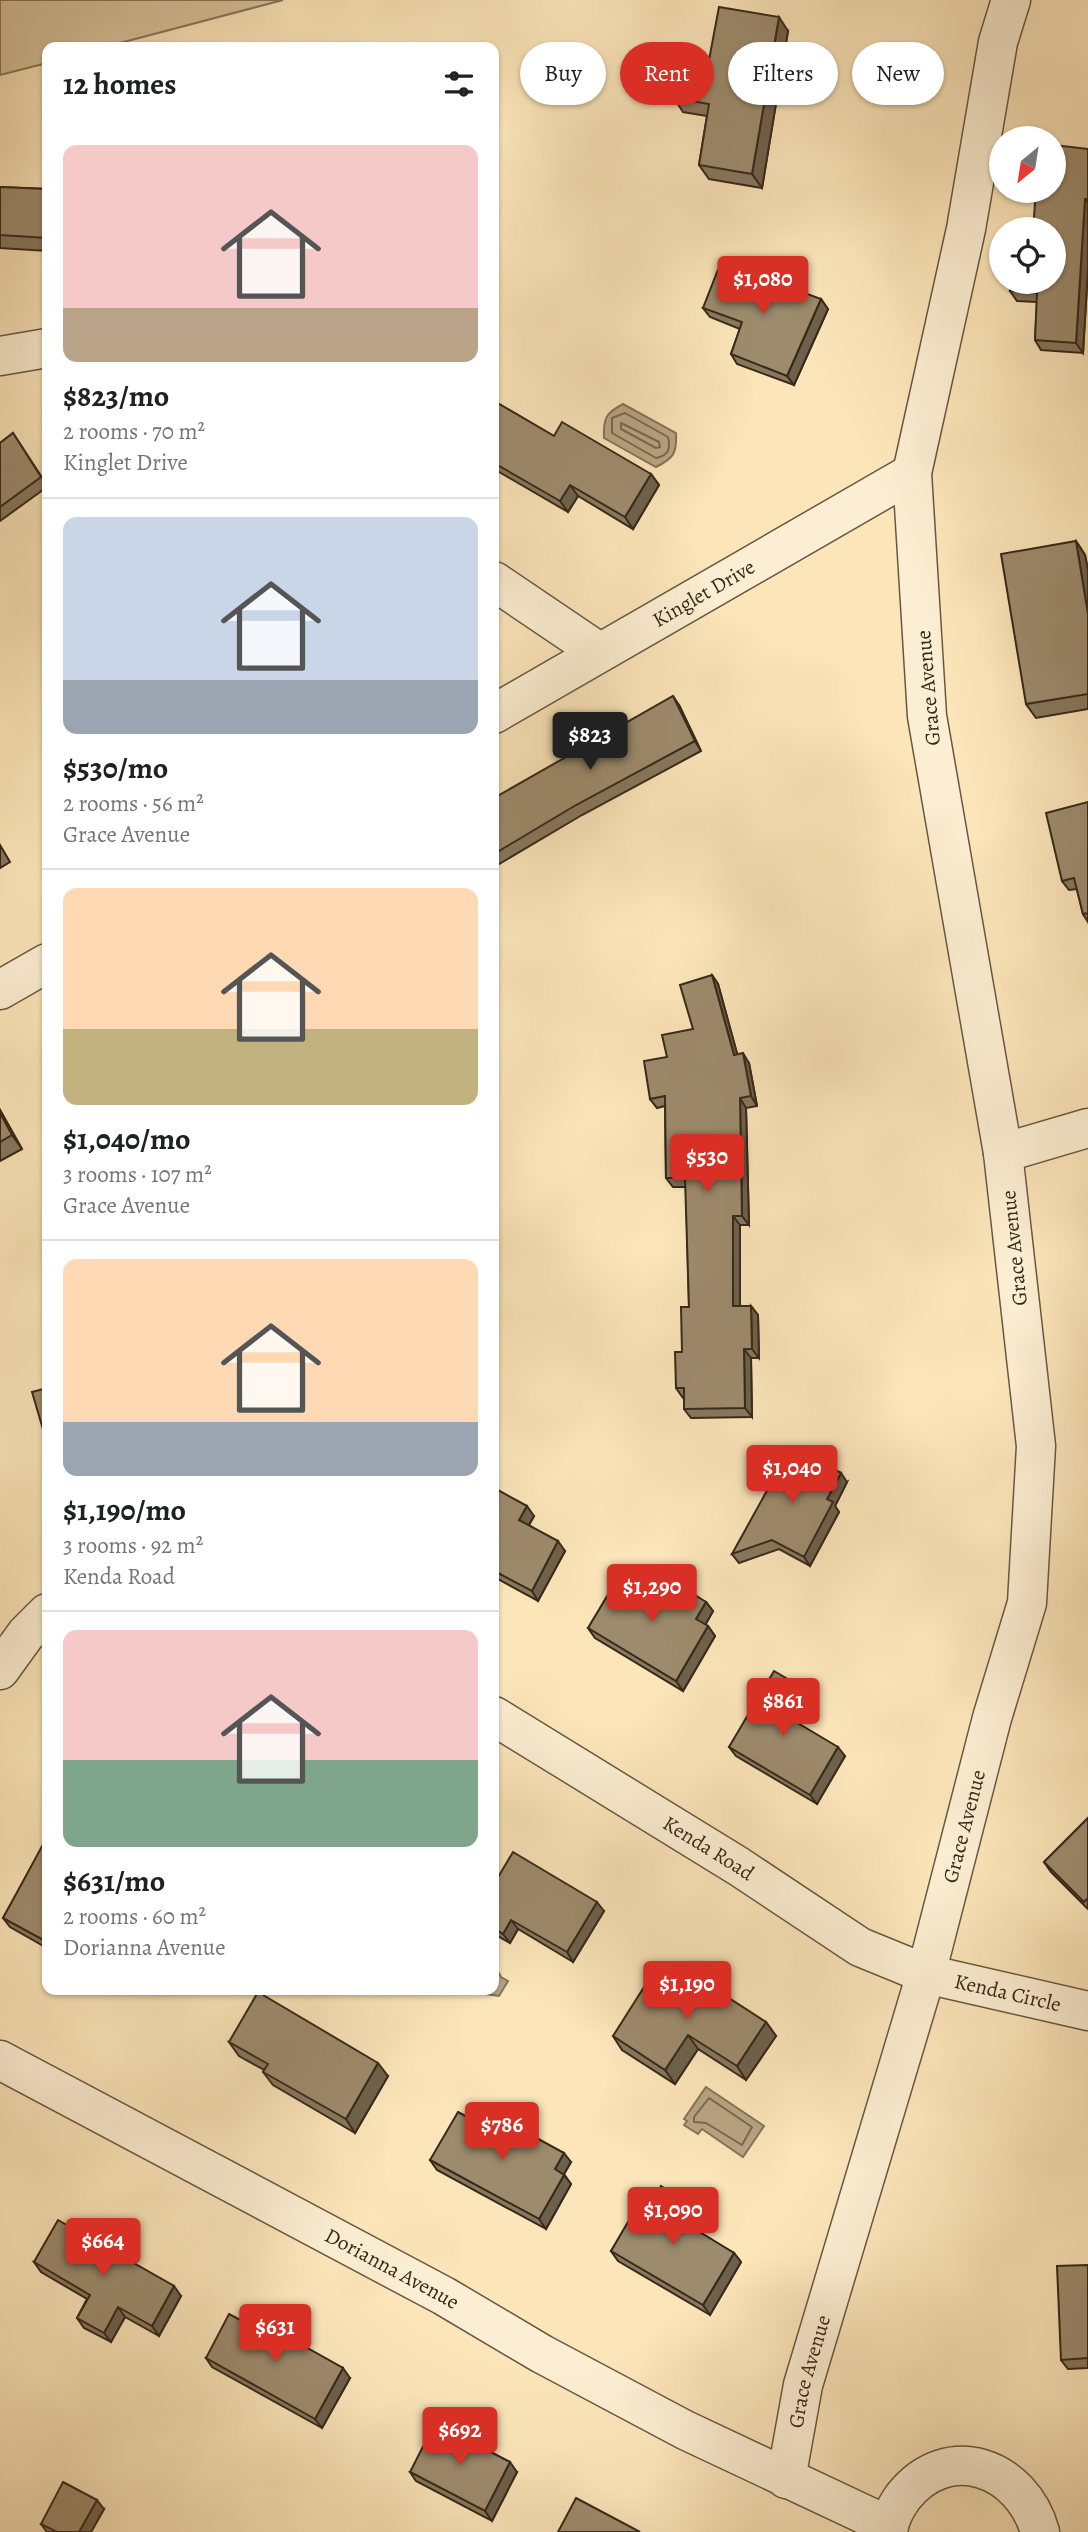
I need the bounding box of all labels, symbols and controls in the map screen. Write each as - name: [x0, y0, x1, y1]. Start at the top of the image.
- chip: Buy: [520, 42, 606, 105]
- chip: Rent: [620, 42, 714, 105]
- chip: Filters: [728, 42, 838, 105]
- chip: New: [852, 42, 944, 105]
- text: 12 homes: [63, 64, 176, 104]
- icon: filters: [440, 65, 478, 103]
- north arrow: [989, 126, 1066, 203]
- map controls: [989, 126, 1066, 294]
- icon: home: [208, 191, 334, 317]
- button: locate: [989, 217, 1066, 294]
- pin: $1,080: [706, 256, 820, 316]
- text: $1,080: [733, 263, 793, 294]
- text: $823/mo: [63, 376, 169, 416]
- text: 2 rooms · 70 m²: [63, 416, 205, 447]
- text: Kinglet Drive: [63, 447, 188, 478]
- street label: Kinglet Drive: [647, 553, 760, 634]
- icon: home: [208, 563, 334, 689]
- street label: Grace Avenue: [909, 629, 947, 747]
- pin: $823: [549, 712, 631, 772]
- text: $823: [569, 719, 611, 750]
- text: $530/mo: [63, 748, 168, 788]
- text: 2 rooms · 56 m²: [63, 788, 204, 819]
- text: Grace Avenue: [63, 819, 190, 850]
- icon: home: [208, 934, 334, 1060]
- text: $1,040/mo: [63, 1119, 191, 1159]
- pin: $530: [666, 1134, 748, 1194]
- text: $530: [686, 1141, 728, 1172]
- text: 3 rooms · 107 m²: [63, 1159, 212, 1190]
- street label: Grace Avenue: [994, 1189, 1034, 1307]
- text: Grace Avenue: [63, 1190, 190, 1221]
- icon: home: [208, 1305, 334, 1431]
- pin: $1,040: [735, 1446, 849, 1505]
- text: $1,040: [762, 1452, 822, 1483]
- text: $1,190/mo: [63, 1490, 186, 1530]
- text: 3 rooms · 92 m²: [63, 1530, 203, 1561]
- text: Kenda Road: [63, 1561, 175, 1592]
- pin: $1,290: [595, 1564, 709, 1624]
- text: $1,290: [623, 1571, 681, 1602]
- icon: home: [208, 1676, 334, 1802]
- pin: $861: [742, 1678, 824, 1738]
- text: $861: [763, 1685, 803, 1716]
- street label: Grace Avenue: [936, 1767, 992, 1886]
- street label: Kenda Road: [658, 1809, 760, 1887]
- text: $631/mo: [63, 1861, 165, 1901]
- text: 2 rooms · 60 m²: [63, 1901, 206, 1932]
- text: Dorianna Avenue: [63, 1932, 226, 1963]
- pin: $1,190: [630, 1962, 744, 2021]
- street label: Kenda Circle: [952, 1967, 1064, 2018]
- text: $1,190: [659, 1968, 715, 1999]
- pin: $786: [461, 2102, 543, 2162]
- text: $786: [481, 2109, 523, 2140]
- pin: $1,090: [616, 2188, 730, 2247]
- text: $1,090: [644, 2194, 702, 2225]
- pin: $664: [62, 2218, 144, 2278]
- street label: Dorianna Avenue: [320, 2221, 464, 2316]
- text: $664: [81, 2225, 125, 2256]
- pin: $631: [234, 2304, 316, 2364]
- text: $631: [255, 2311, 295, 2342]
- street label: Grace Avenue: [781, 2312, 837, 2430]
- pin: $692: [419, 2408, 501, 2467]
- text: $692: [438, 2414, 482, 2445]

